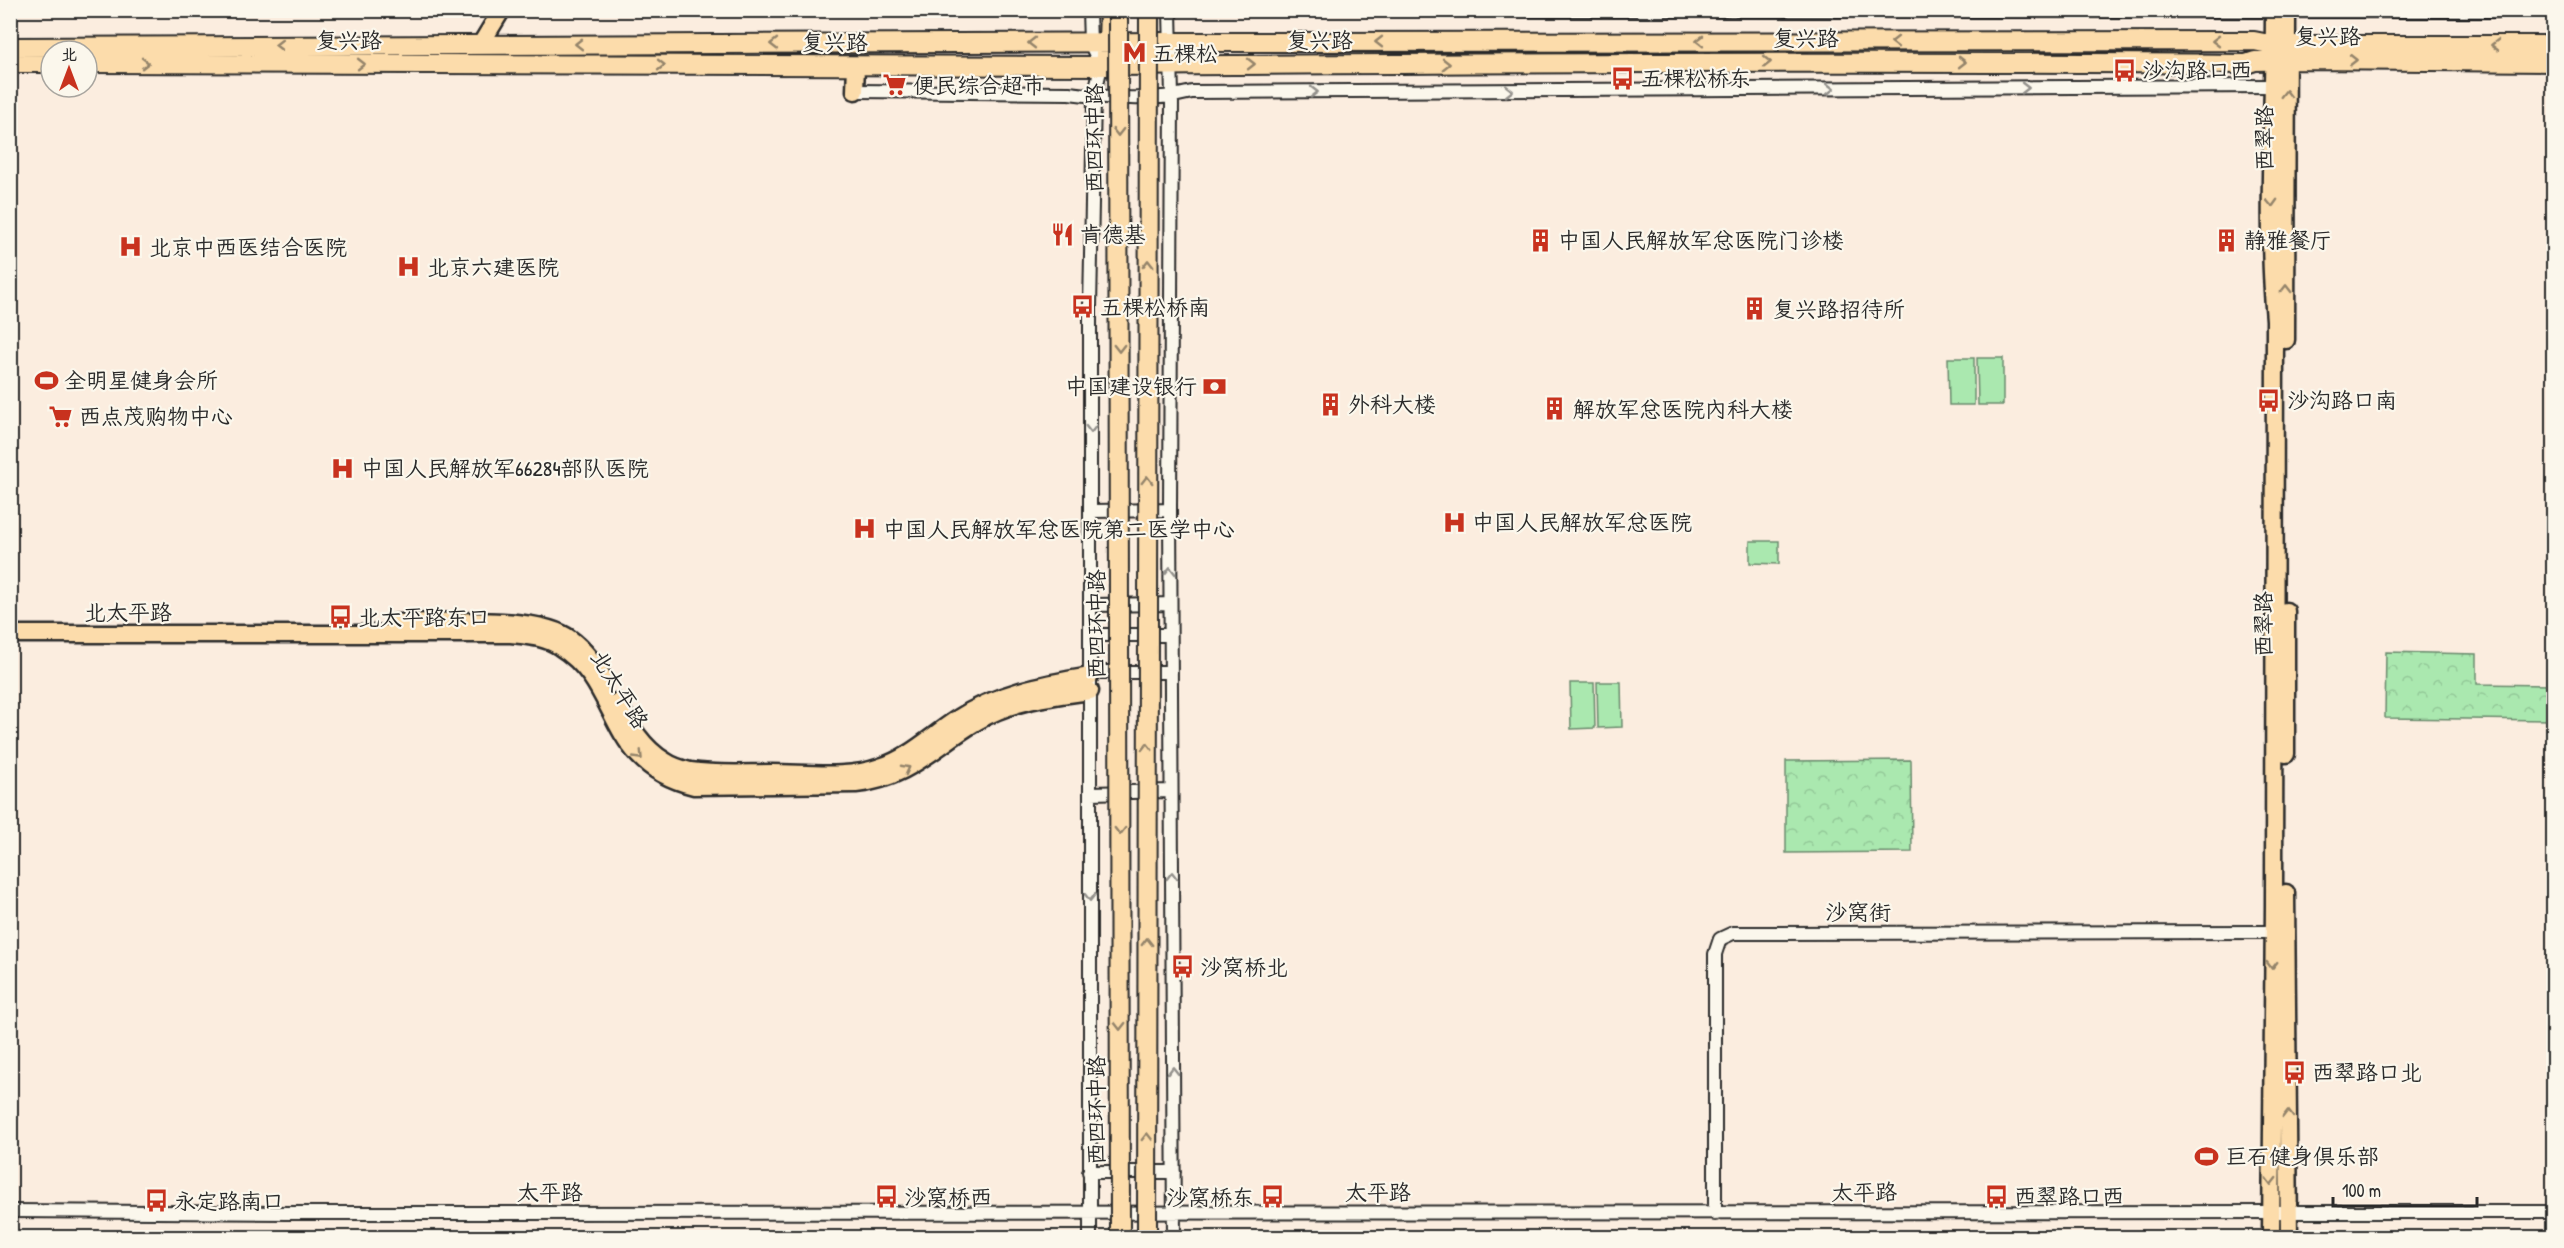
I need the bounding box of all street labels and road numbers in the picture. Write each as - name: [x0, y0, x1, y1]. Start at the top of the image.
- street label: 复兴路: [2295, 21, 2361, 51]
- street label: 复兴路: [1773, 23, 1839, 53]
- street label: 复兴路: [316, 25, 382, 55]
- street label: 复兴路: [1287, 25, 1353, 55]
- street label: 复兴路: [802, 27, 868, 57]
- street label: 西四环中路: [1079, 83, 1109, 193]
- street label: 西翠路: [2249, 105, 2279, 171]
- street label: 西四环中路: [1081, 569, 1111, 679]
- street label: 西翠路: [2248, 591, 2278, 657]
- street label: 北太平路: [84, 597, 172, 627]
- street label: 北太平路: [584, 644, 656, 734]
- street label: 沙窝街: [1825, 897, 1891, 927]
- street label: 西四环中路: [1081, 1055, 1111, 1165]
- street label: 太平路: [1831, 1176, 1897, 1208]
- street label: 太平路: [517, 1177, 583, 1207]
- street label: 太平路: [1345, 1177, 1411, 1207]

